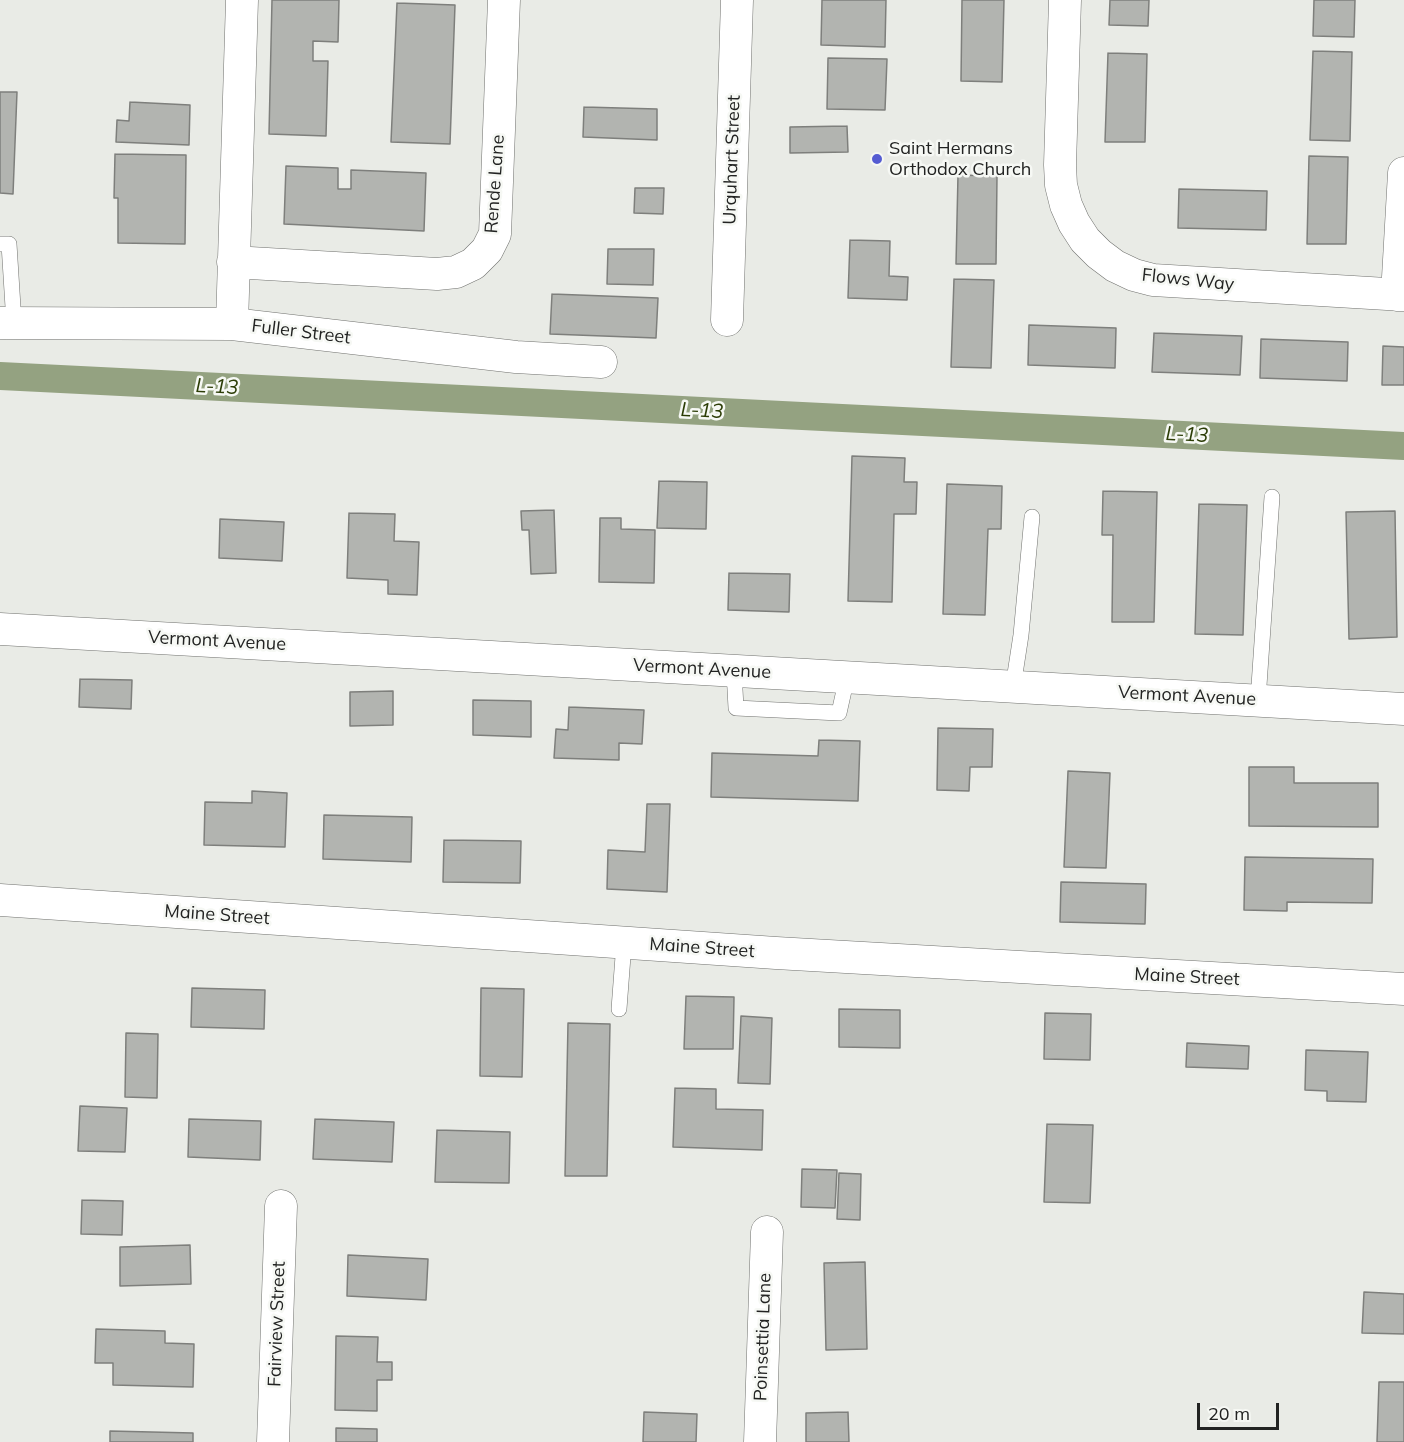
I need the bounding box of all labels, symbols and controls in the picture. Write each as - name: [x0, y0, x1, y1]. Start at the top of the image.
- street label: Urquhart Street: [719, 95, 745, 225]
- street label: Rende Lane: [481, 134, 509, 234]
- place label: Saint Hermans Orthodox Church: [889, 138, 1031, 180]
- marker: Saint Hermans Orthodox Church: [870, 152, 884, 166]
- street label: Flows Way: [1141, 264, 1235, 296]
- street label: Fuller Street: [250, 315, 352, 349]
- water label: L-13: [195, 374, 239, 400]
- water label: L-13: [680, 398, 724, 424]
- water label: L-13: [1165, 422, 1209, 448]
- street label: Vermont Avenue: [147, 627, 287, 655]
- street label: Vermont Avenue: [632, 655, 772, 683]
- street label: Vermont Avenue: [1117, 682, 1257, 710]
- street label: Maine Street: [164, 901, 270, 929]
- street label: Maine Street: [649, 934, 755, 962]
- street label: Maine Street: [1134, 963, 1240, 991]
- street label: Fairview Street: [264, 1261, 290, 1387]
- street label: Poinsettia Lane: [750, 1273, 776, 1401]
- scale bar: [1200, 1391, 1282, 1429]
- text: 20 m: [1208, 1402, 1250, 1425]

